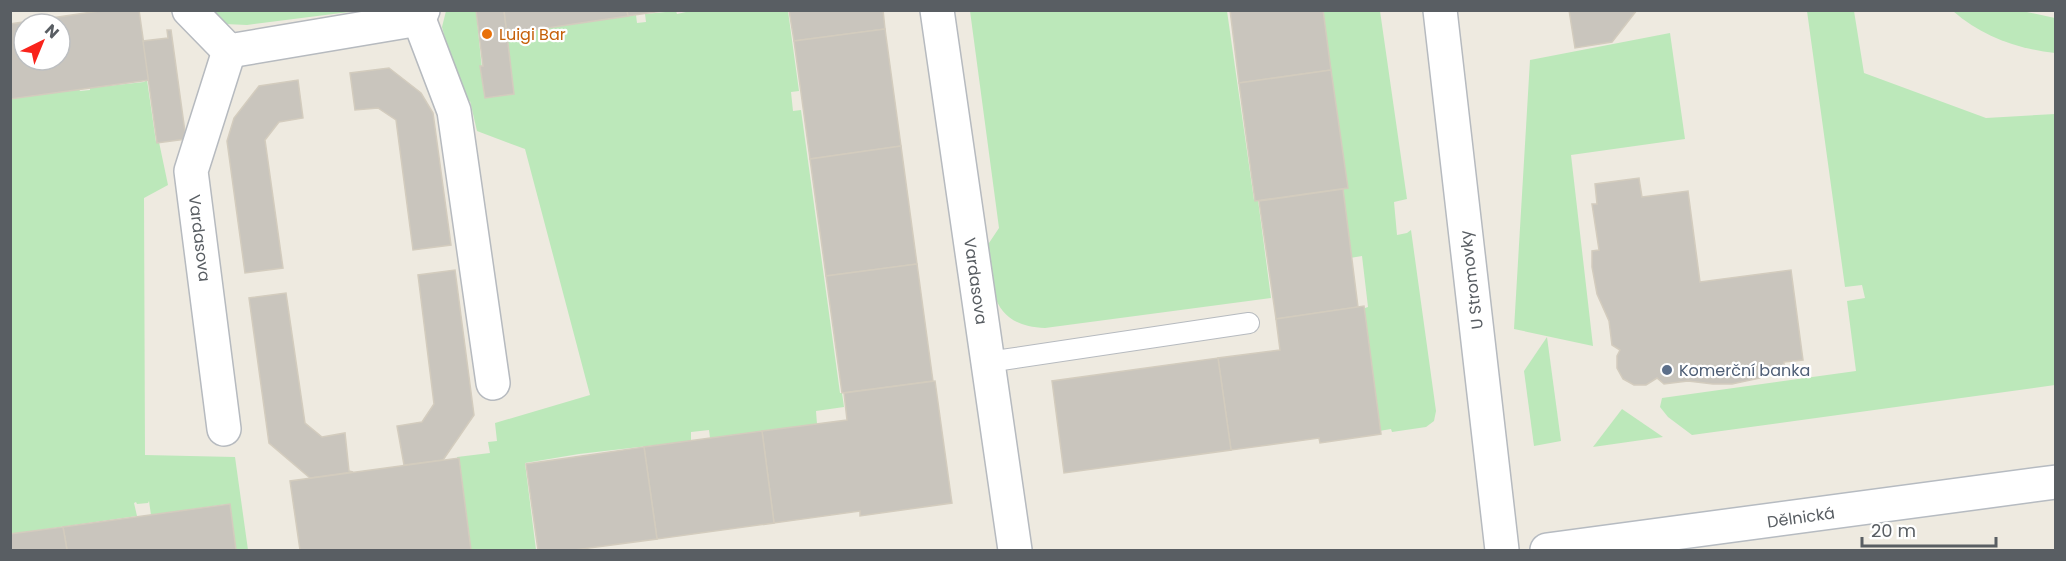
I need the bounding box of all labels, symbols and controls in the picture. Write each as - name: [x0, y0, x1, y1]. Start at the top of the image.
- north arrow: [12, 12, 72, 72]
- text: N: [40, 19, 64, 44]
- place label: Luigi Bar: [499, 23, 566, 46]
- marker: Luigi Bar: [480, 27, 494, 41]
- street label: Vardasova: [183, 193, 216, 283]
- street label: U Stromovky: [1454, 229, 1489, 331]
- street label: Vardasova: [958, 236, 993, 326]
- place label: Komerční banka: [1679, 359, 1810, 382]
- marker: Komerční banka: [1660, 363, 1674, 377]
- street label: Dělnická: [1766, 501, 1836, 534]
- scale bar: [1862, 510, 1996, 548]
- text: 20 m: [1871, 518, 1916, 543]

